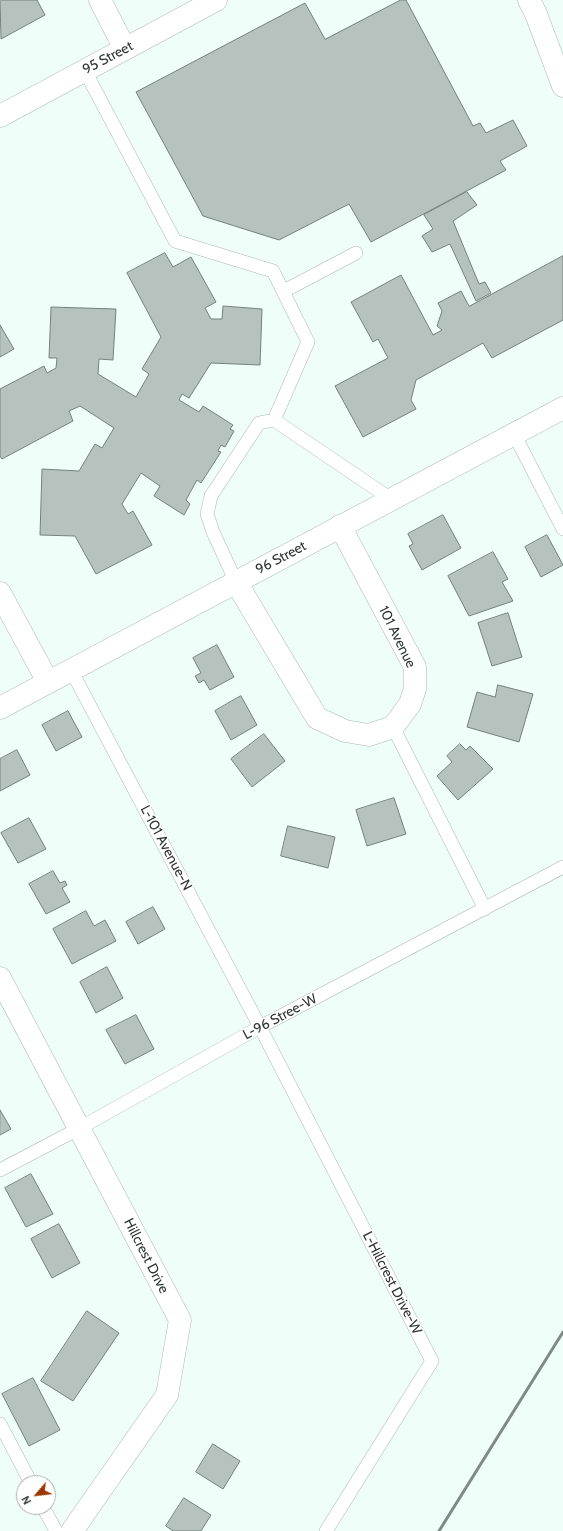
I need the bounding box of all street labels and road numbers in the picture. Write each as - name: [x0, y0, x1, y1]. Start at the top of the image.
- street label: 95 Street: [80, 38, 136, 78]
- street label: 96 Street: [253, 538, 309, 578]
- street label: 101 Avenue: [375, 603, 419, 671]
- street label: L-101 Avenue-N: [136, 802, 196, 894]
- street label: L-96 Stree-W: [240, 990, 320, 1044]
- street label: Hillcrest Drive: [120, 1216, 172, 1296]
- street label: L-Hillcrest Drive-W: [359, 1229, 425, 1337]

